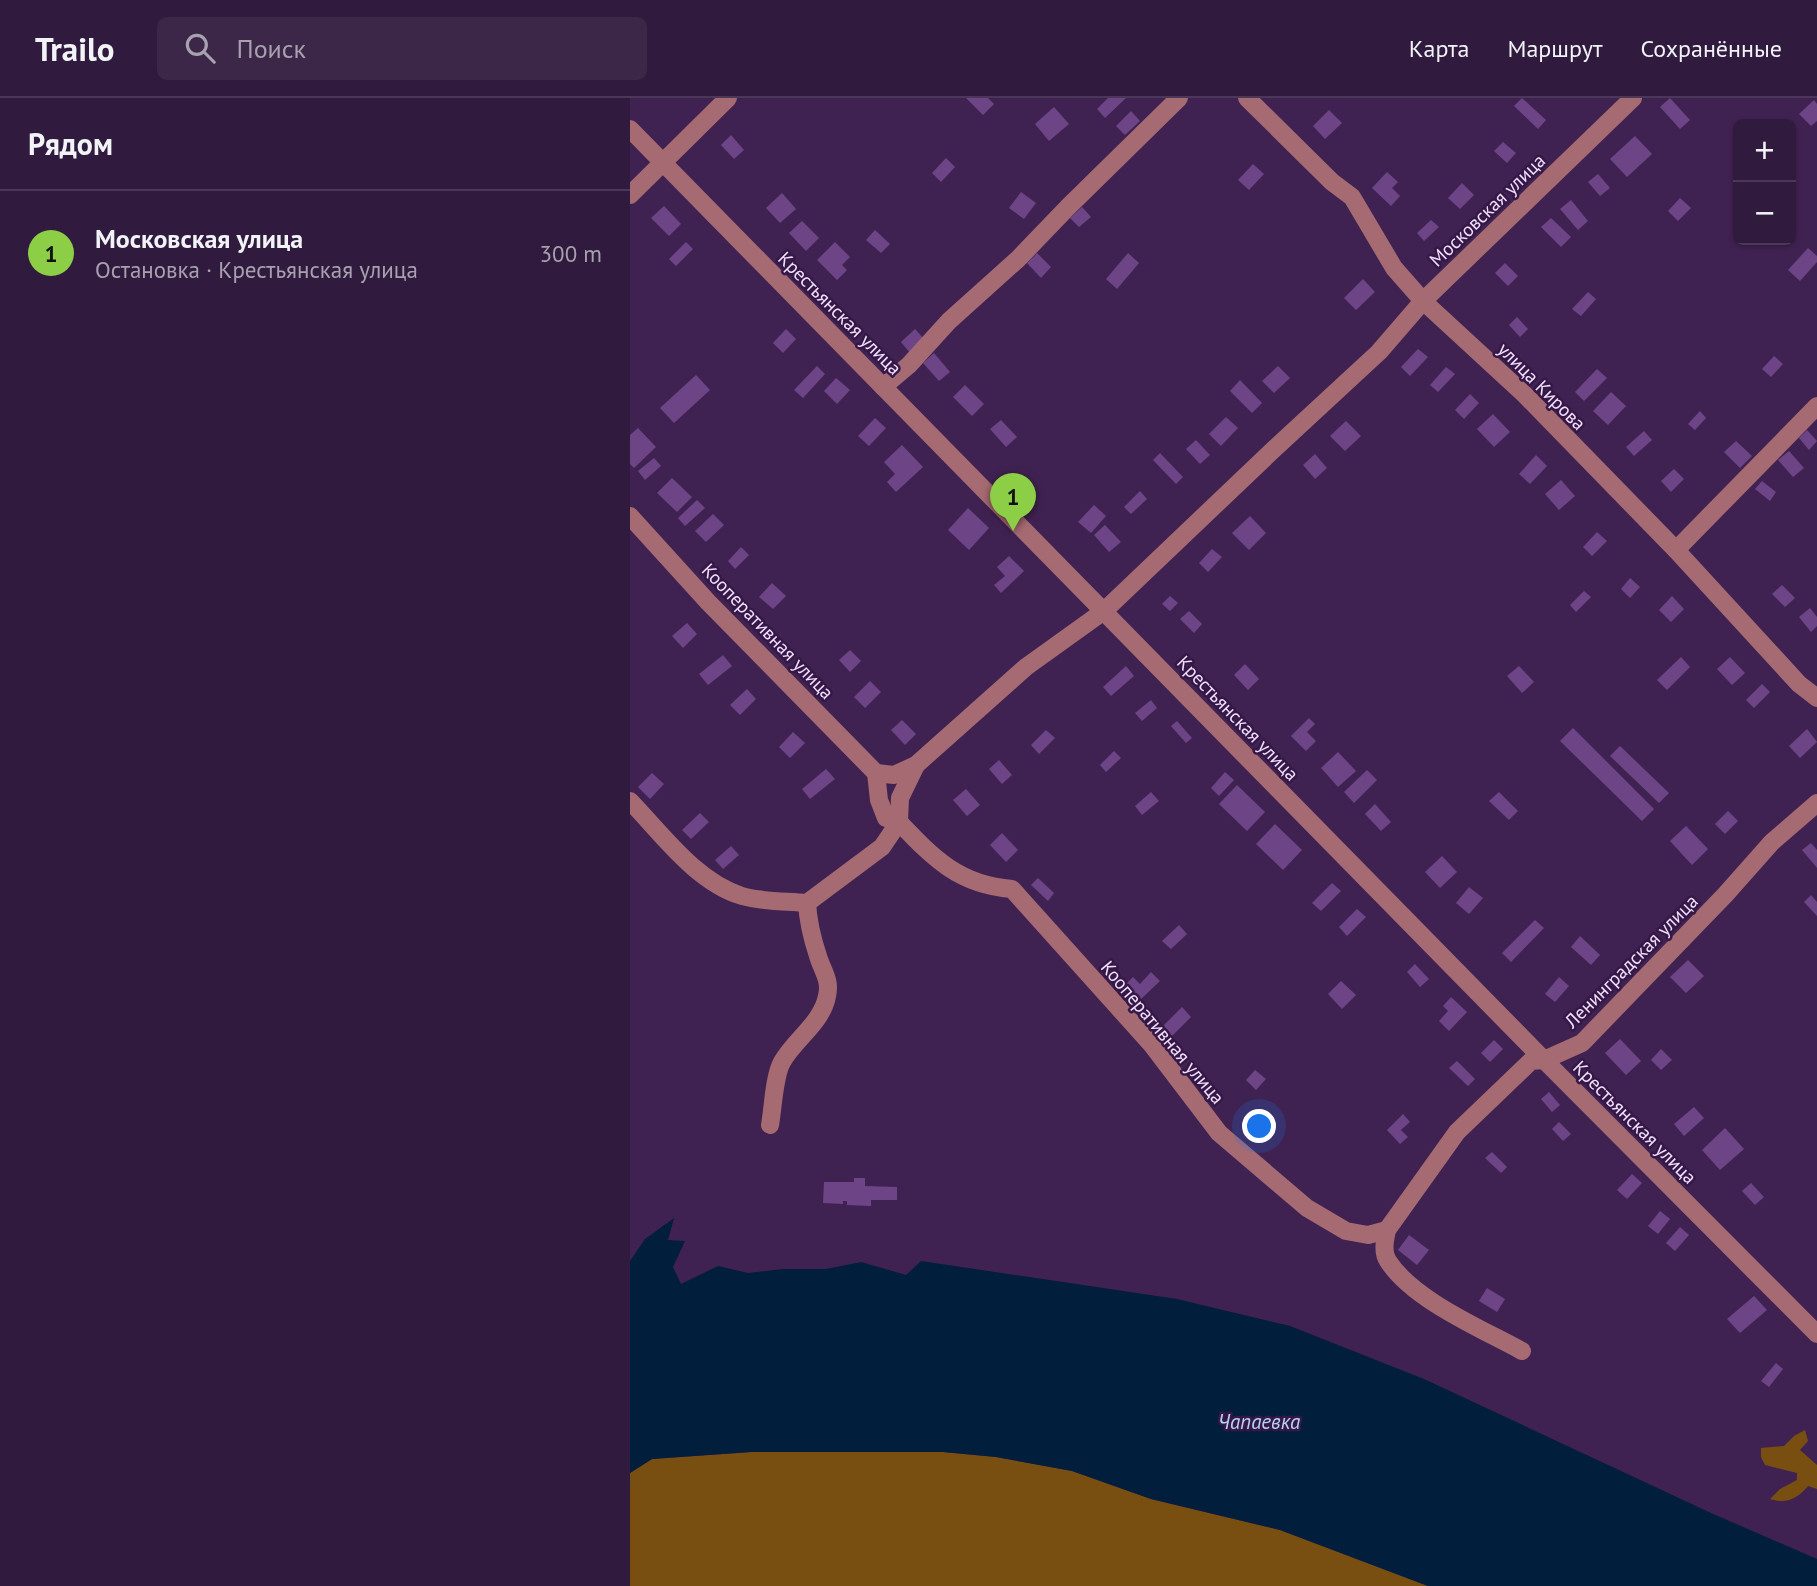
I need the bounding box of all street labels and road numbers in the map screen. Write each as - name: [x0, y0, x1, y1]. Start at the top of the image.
- street label: Московская улица: [1424, 149, 1550, 271]
- street label: Крестьянская улица: [773, 246, 907, 380]
- street label: улица Кирова: [1493, 337, 1591, 435]
- street label: Кооперативная улица: [697, 558, 839, 704]
- street label: Крестьянская улица: [1172, 650, 1304, 786]
- street label: Ленинградская улица: [1559, 889, 1703, 1033]
- street label: Кооперативная улица: [1096, 955, 1230, 1109]
- street label: Крестьянская улица: [1568, 1055, 1702, 1189]

